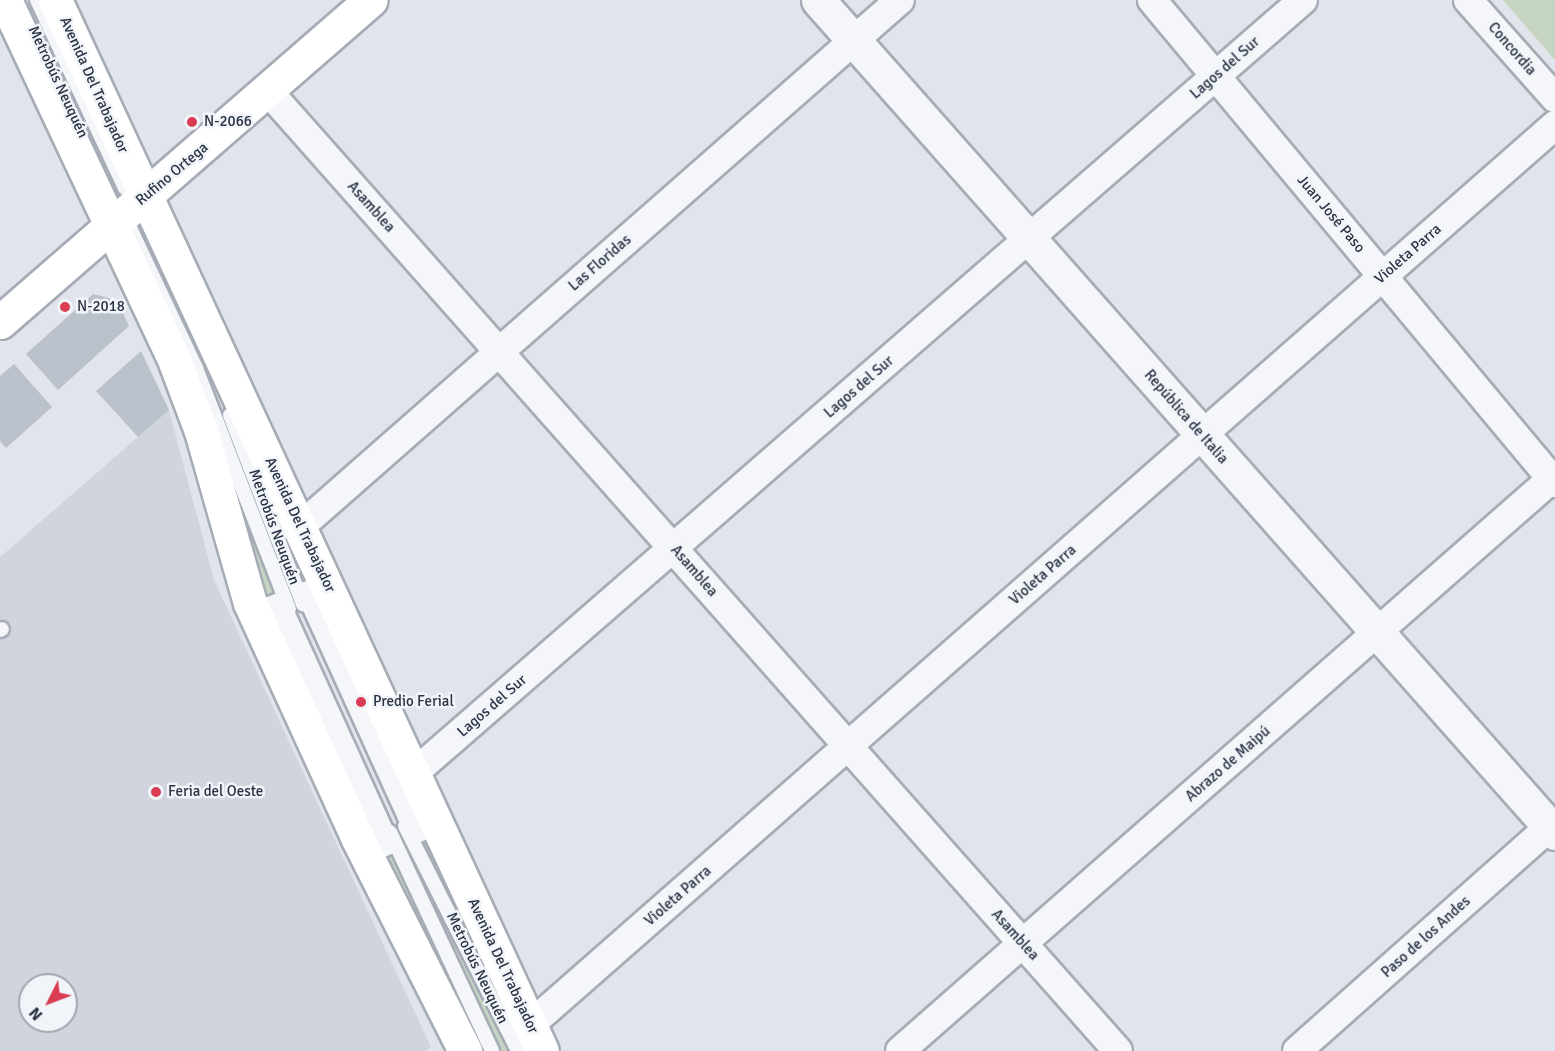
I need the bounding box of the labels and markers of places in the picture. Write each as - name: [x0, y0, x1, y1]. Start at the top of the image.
- place label: N-2066: [204, 113, 252, 131]
- marker: N-2066: [185, 115, 199, 129]
- place label: N-2018: [77, 298, 125, 316]
- marker: N-2018: [58, 300, 72, 314]
- place label: Predio Ferial: [373, 693, 454, 711]
- marker: Predio Ferial: [354, 695, 368, 709]
- place label: Feria del Oeste: [168, 783, 263, 801]
- marker: Feria del Oeste: [149, 785, 163, 799]

